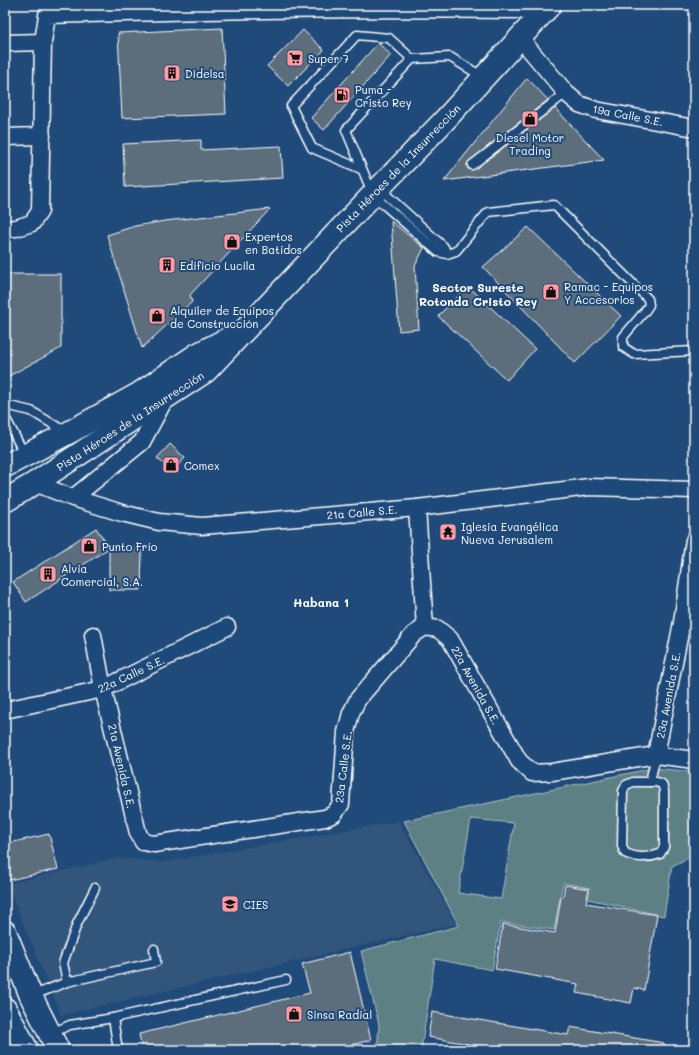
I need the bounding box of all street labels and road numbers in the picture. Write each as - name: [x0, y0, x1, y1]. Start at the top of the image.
- street label: Pista Héroes de la Insurrección: [333, 101, 463, 235]
- street label: 19a Calle S.E.: [592, 101, 664, 129]
- street label: Pista Héroes de la Insurrección: [54, 368, 206, 474]
- street label: 21a Calle S.E.: [326, 501, 398, 523]
- street label: 22a Avenida S.E.: [448, 643, 504, 727]
- street label: 23a Avenida S.E.: [652, 650, 684, 740]
- street label: 22a Calle S.E.: [95, 652, 167, 696]
- street label: 21a Avenida S.E.: [105, 722, 139, 810]
- street label: 23a Calle S.E.: [331, 730, 355, 804]

